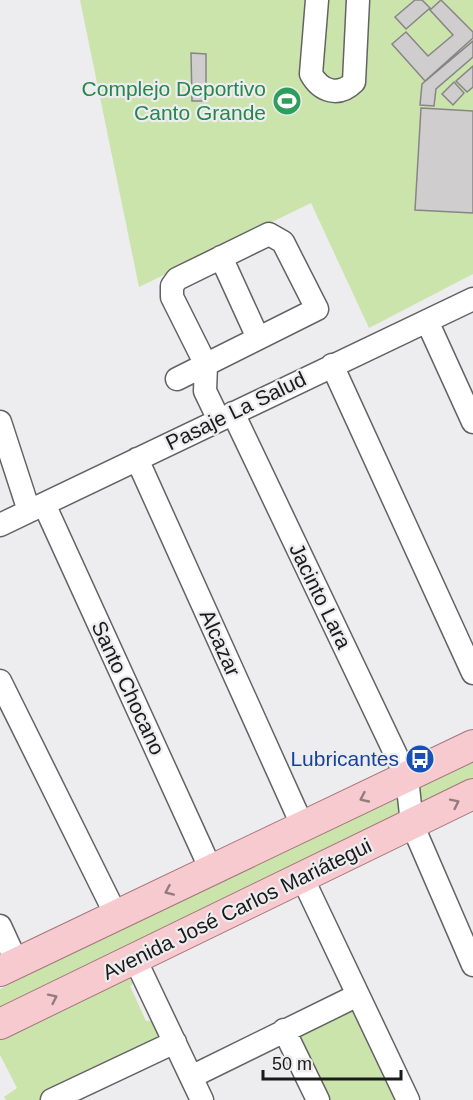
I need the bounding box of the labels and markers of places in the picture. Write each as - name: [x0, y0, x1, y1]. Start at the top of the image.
- place label: Complejo Deportivo Canto Grande: [82, 77, 266, 124]
- sports icon: Complejo Deportivo Canto Grande: [271, 85, 303, 117]
- bus stop icon: Lubricantes: [404, 743, 436, 775]
- place label: Lubricantes: [290, 747, 399, 770]

